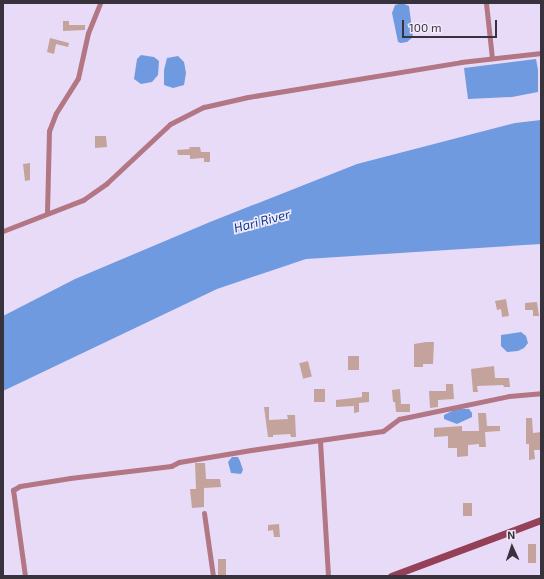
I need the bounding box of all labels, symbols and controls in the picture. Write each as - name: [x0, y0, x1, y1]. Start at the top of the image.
- scale bar: [404, 12, 499, 38]
- text: 100 m: [409, 20, 441, 34]
- water label: Hari River: [232, 206, 292, 236]
- north arrow: [492, 527, 532, 567]
- text: N: [507, 528, 516, 541]

